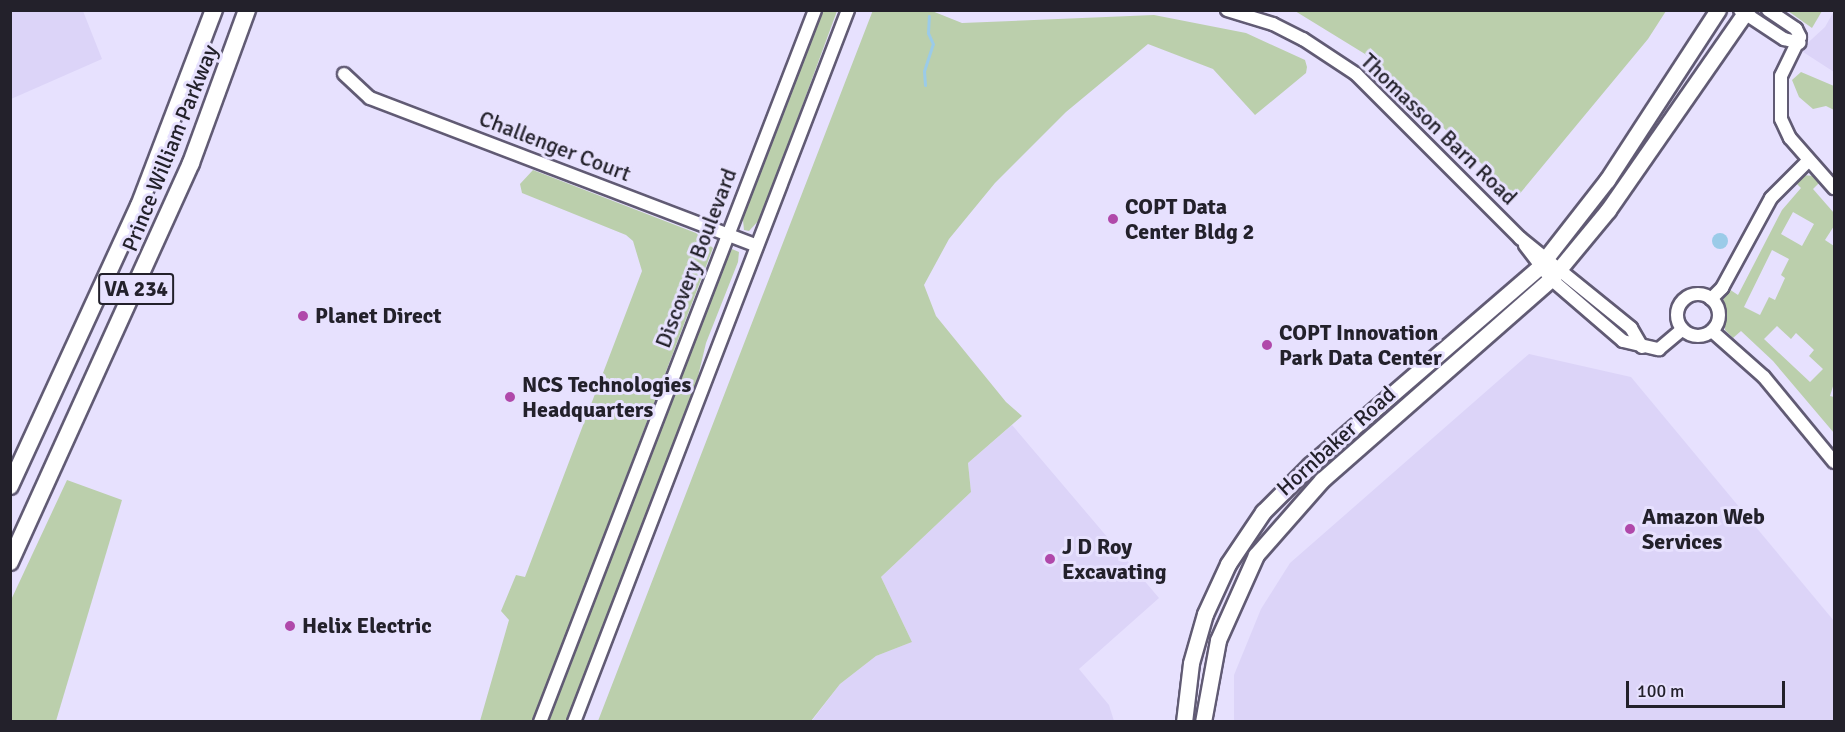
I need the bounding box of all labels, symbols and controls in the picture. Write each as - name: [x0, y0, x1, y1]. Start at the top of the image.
- street label: Prince William Parkway: [116, 41, 224, 255]
- street label: Thomasson Barn Road: [1355, 48, 1523, 210]
- street label: Challenger Court: [475, 105, 635, 187]
- street label: Discovery Boulevard: [650, 164, 742, 352]
- place label: COPT Data Center Bldg 2: [1125, 193, 1254, 244]
- marker: COPT Data Center Bldg 2: [1106, 212, 1120, 226]
- road number: VA 234: [97, 271, 175, 307]
- place label: Planet Direct: [315, 303, 441, 329]
- marker: Planet Direct: [296, 309, 310, 323]
- place label: COPT Innovation Park Data Center: [1279, 319, 1442, 370]
- marker: COPT Innovation Park Data Center: [1260, 338, 1274, 352]
- place label: NCS Technologies Headquarters: [522, 371, 691, 422]
- street label: Hornbaker Road: [1271, 381, 1401, 501]
- marker: NCS Technologies Headquarters: [503, 390, 517, 404]
- place label: Amazon Web Services: [1642, 503, 1765, 554]
- marker: Amazon Web Services: [1623, 522, 1637, 536]
- place label: J D Roy Excavating: [1062, 533, 1167, 584]
- marker: J D Roy Excavating: [1043, 552, 1057, 566]
- place label: Helix Electric: [302, 613, 432, 639]
- marker: Helix Electric: [283, 619, 297, 633]
- scale bar: [1629, 669, 1788, 707]
- text: 100 m: [1637, 680, 1684, 702]

